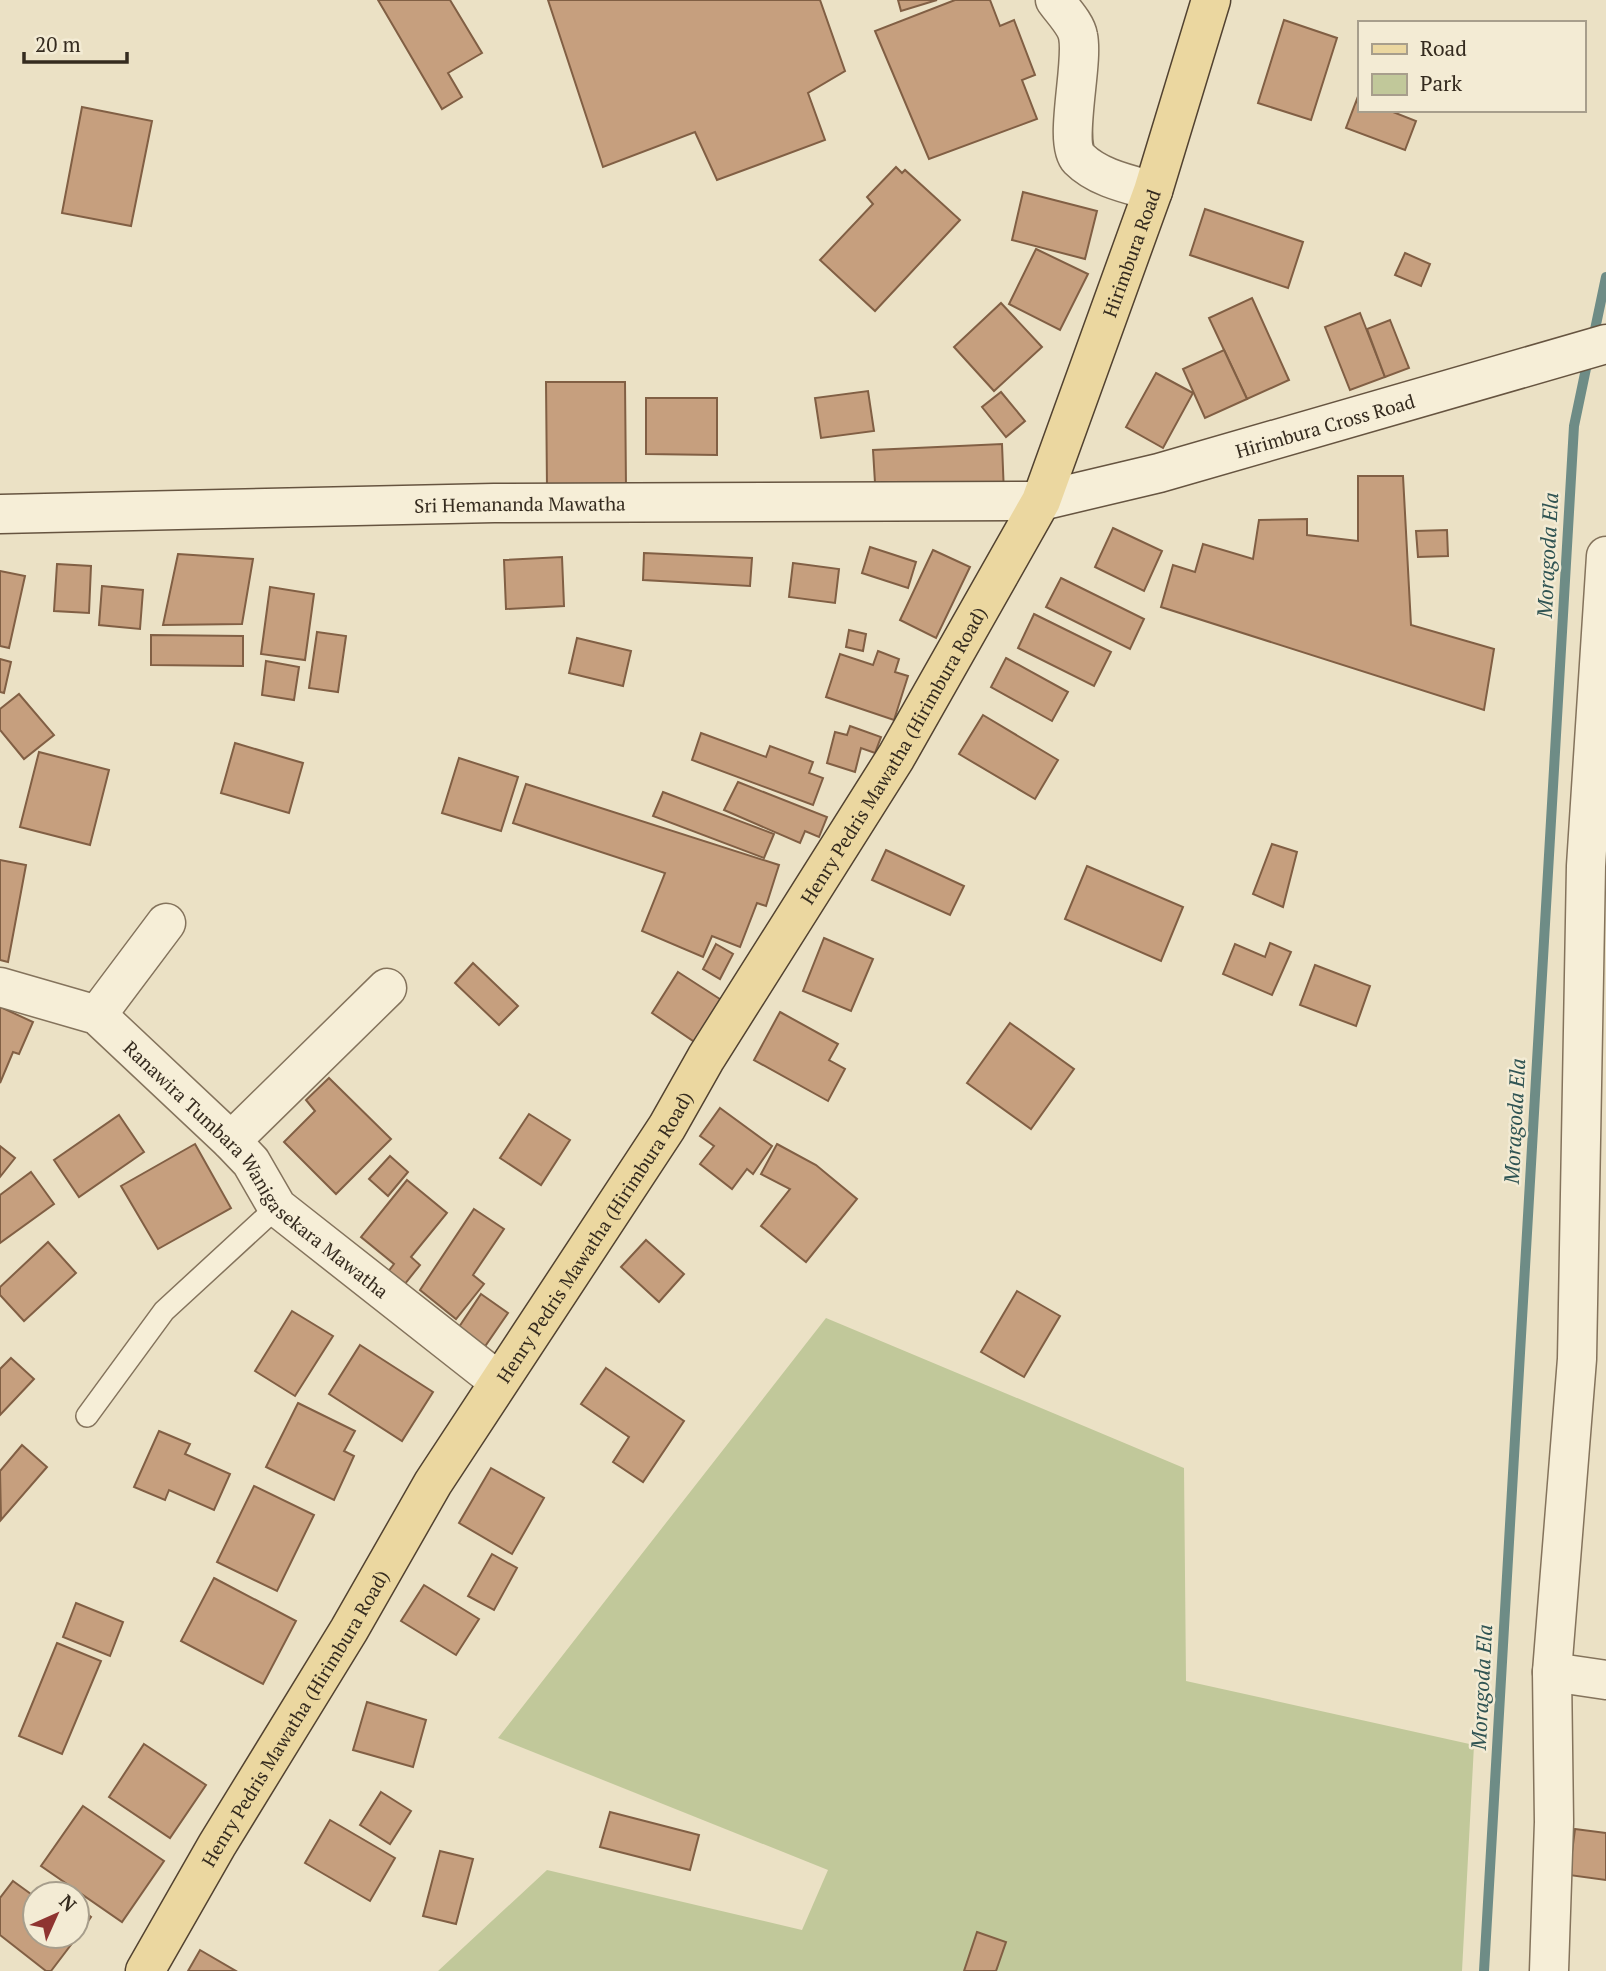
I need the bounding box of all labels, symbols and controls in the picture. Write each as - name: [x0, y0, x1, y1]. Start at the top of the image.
- scale bar: [24, 21, 128, 65]
- legend: [1358, 21, 1585, 112]
- text: 20 m: [35, 30, 81, 58]
- text: Road: [1420, 34, 1467, 62]
- text: Park: [1420, 69, 1462, 97]
- street label: Hirimbura Road: [1096, 185, 1165, 320]
- street label: Hirimbura Cross Road: [1232, 387, 1418, 463]
- street label: Sri Hemananda Mawatha: [414, 490, 626, 517]
- water label: Moragoda Ela: [1530, 492, 1564, 619]
- street label: Henry Pedris Mawatha (Hirimbura Road): [794, 602, 991, 908]
- street label: Ranawira Tumbara Wanigasekara Mawatha: [119, 1034, 395, 1303]
- water label: Moragoda Ela: [1497, 1058, 1531, 1185]
- street label: Henry Pedris Mawatha (Hirimbura Road): [490, 1086, 697, 1387]
- street label: Henry Pedris Mawatha (Hirimbura Road): [195, 1565, 394, 1871]
- water label: Moragoda Ela: [1464, 1624, 1498, 1751]
- north arrow: [21, 1880, 91, 1950]
- text: N: [54, 1889, 83, 1917]

